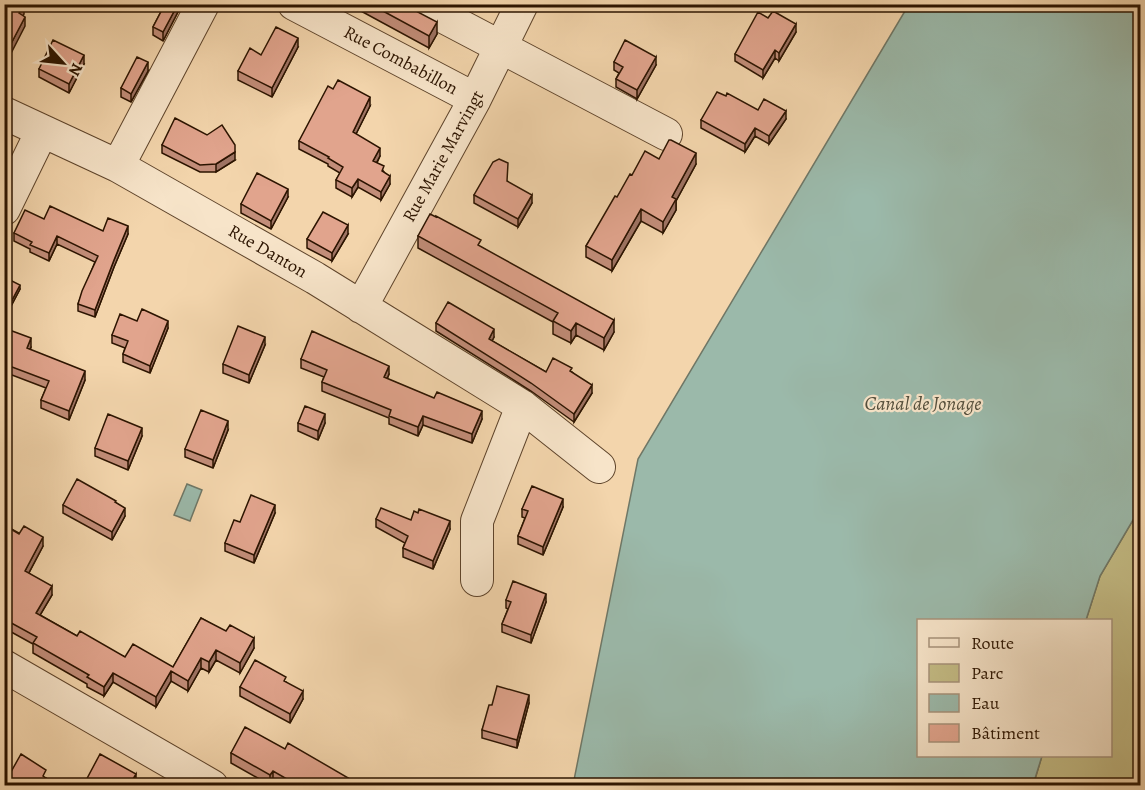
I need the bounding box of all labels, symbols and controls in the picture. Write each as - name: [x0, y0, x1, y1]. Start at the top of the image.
- street label: Rue Combabillon: [340, 20, 462, 100]
- north arrow: [33, 33, 93, 93]
- text: N: [63, 59, 88, 80]
- street label: Rue Marie Marvingt: [397, 86, 489, 226]
- street label: Rue Danton: [224, 219, 312, 283]
- water label: Canal de Jonage: [865, 390, 981, 417]
- legend: [917, 619, 1112, 757]
- text: Route: [971, 631, 1014, 655]
- text: Parc: [971, 661, 1003, 685]
- text: Eau: [971, 691, 1000, 715]
- text: Bâtiment: [971, 721, 1040, 745]

